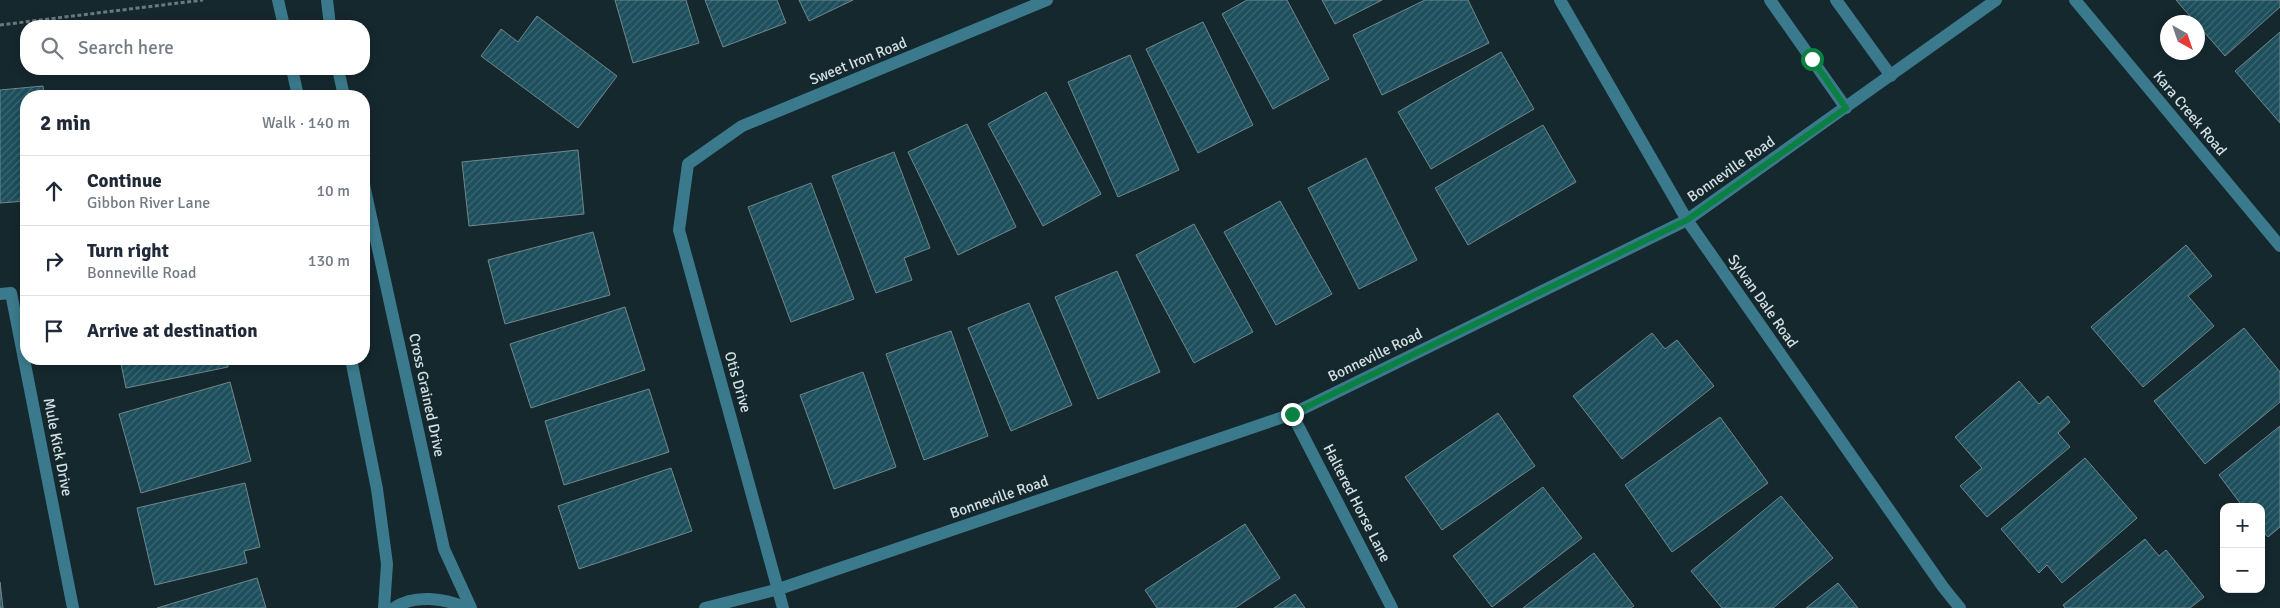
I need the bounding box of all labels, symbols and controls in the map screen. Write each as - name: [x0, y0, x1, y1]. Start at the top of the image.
- north arrow: [2160, 15, 2205, 60]
- search box: [20, 20, 370, 75]
- street label: Sweet Iron Road: [807, 33, 909, 89]
- icon: search: [38, 34, 66, 62]
- text: Search here: [78, 36, 174, 60]
- route start: [1801, 48, 1824, 71]
- street label: Kara Creek Road: [2149, 67, 2231, 159]
- text: 2 min: [40, 110, 91, 136]
- text: Walk · 140 m: [262, 113, 350, 133]
- street label: Bonneville Road: [1684, 132, 1778, 206]
- text: Continue: [87, 169, 162, 193]
- icon: ahead: [40, 177, 68, 205]
- text: 10 m: [316, 181, 350, 201]
- text: Gibbon River Lane: [87, 193, 210, 213]
- text: Turn right: [87, 239, 169, 263]
- icon: right: [40, 247, 68, 275]
- text: 130 m: [308, 251, 350, 271]
- street label: Sylvan Dale Road: [1724, 251, 1802, 351]
- text: Bonneville Road: [87, 263, 197, 283]
- icon: arrive: [40, 317, 68, 345]
- text: Arrive at destination: [87, 319, 258, 343]
- street label: Bonneville Road: [1325, 324, 1425, 386]
- street label: Cross Grained Drive: [405, 332, 449, 458]
- street label: Otis Drive: [721, 349, 755, 415]
- street label: Mule Kick Drive: [40, 396, 76, 498]
- route end: [1281, 403, 1304, 426]
- street label: Haltered Horse Lane: [1319, 441, 1395, 565]
- street label: Bonneville Road: [948, 472, 1051, 522]
- map controls: [2220, 503, 2265, 593]
- button: +: [2220, 503, 2265, 548]
- button: −: [2220, 548, 2265, 593]

